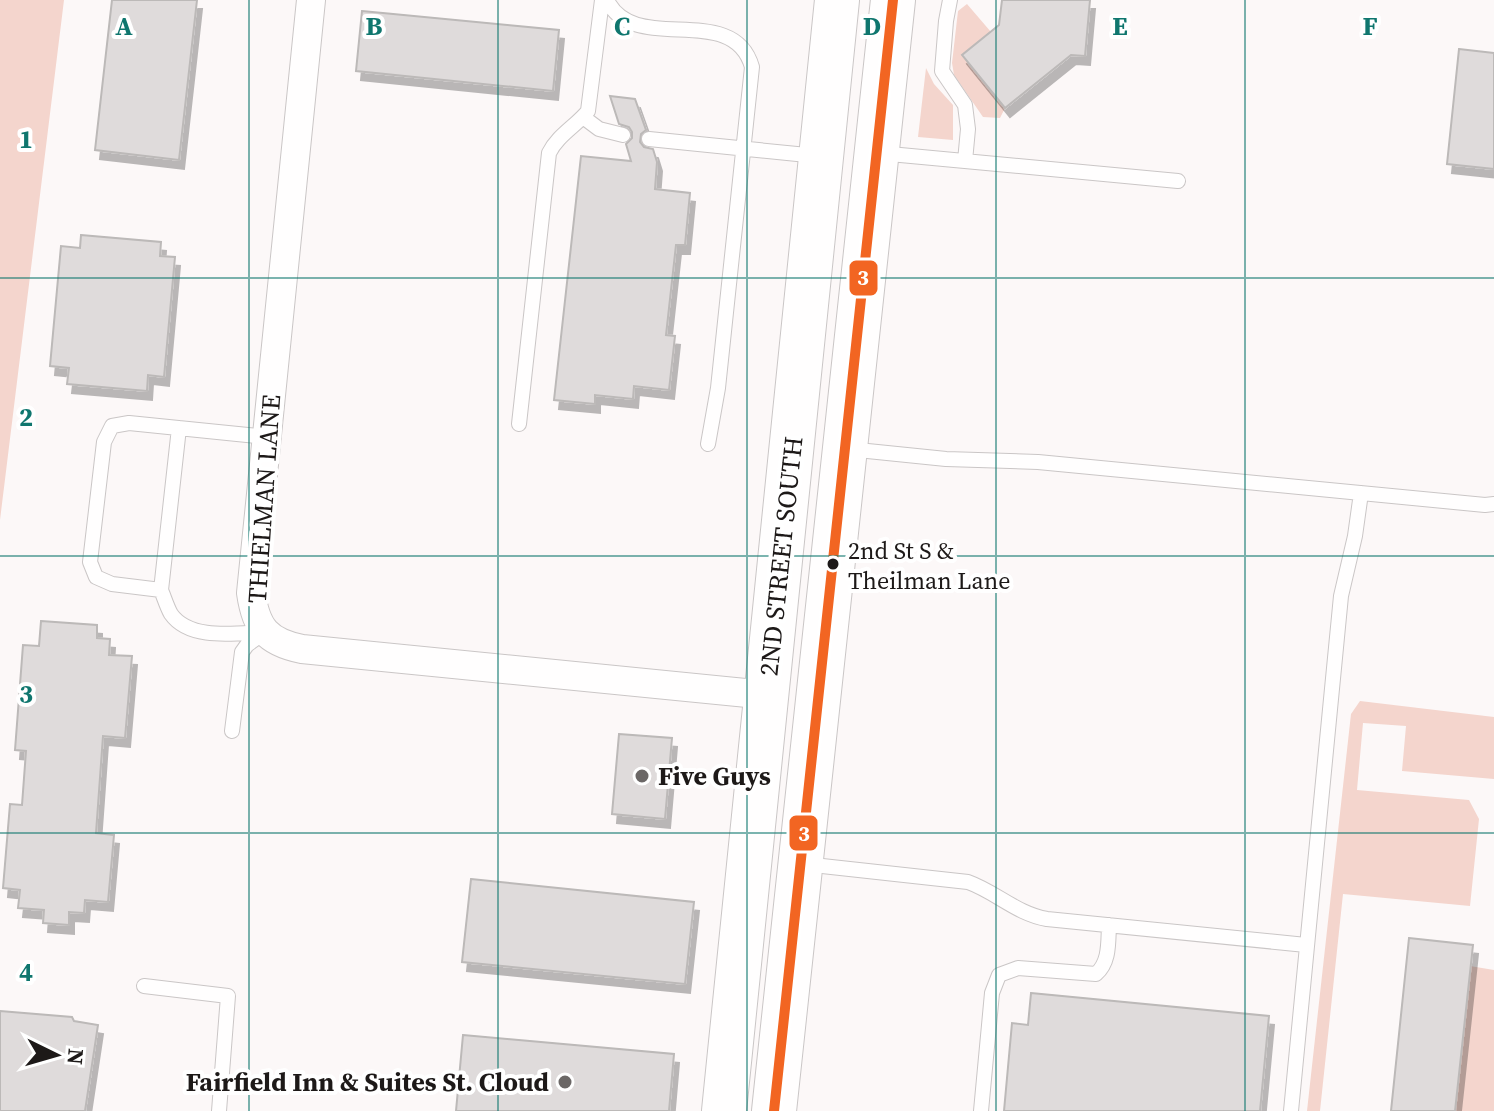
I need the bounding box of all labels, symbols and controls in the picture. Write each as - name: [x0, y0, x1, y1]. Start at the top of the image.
- text: A: [115, 8, 133, 44]
- text: B: [366, 8, 383, 44]
- text: C: [614, 8, 630, 44]
- text: D: [863, 8, 881, 44]
- text: E: [1112, 8, 1128, 44]
- text: F: [1362, 8, 1378, 44]
- text: 1: [19, 121, 33, 157]
- line badge: 3: [848, 259, 879, 297]
- text: 3: [857, 262, 869, 292]
- street label: THIELMAN LANE: [239, 393, 289, 605]
- text: 2: [19, 399, 33, 435]
- street label: 2ND STREET SOUTH: [751, 434, 811, 678]
- place label: 2nd St S & Theilman Lane: [848, 534, 1011, 597]
- marker: 2nd St S & Theilman Lane: [825, 556, 841, 572]
- text: 3: [19, 676, 33, 712]
- place label: Five Guys: [658, 758, 771, 794]
- marker: Five Guys: [633, 767, 651, 785]
- line badge: 3: [788, 814, 819, 852]
- text: 3: [798, 818, 810, 848]
- text: 4: [19, 954, 33, 990]
- north arrow: [16, 1015, 96, 1095]
- text: N: [60, 1047, 92, 1066]
- place label: Fairfield Inn & Suites St. Cloud: [186, 1064, 549, 1100]
- marker: Fairfield Inn & Suites St. Cloud: [556, 1073, 574, 1091]

